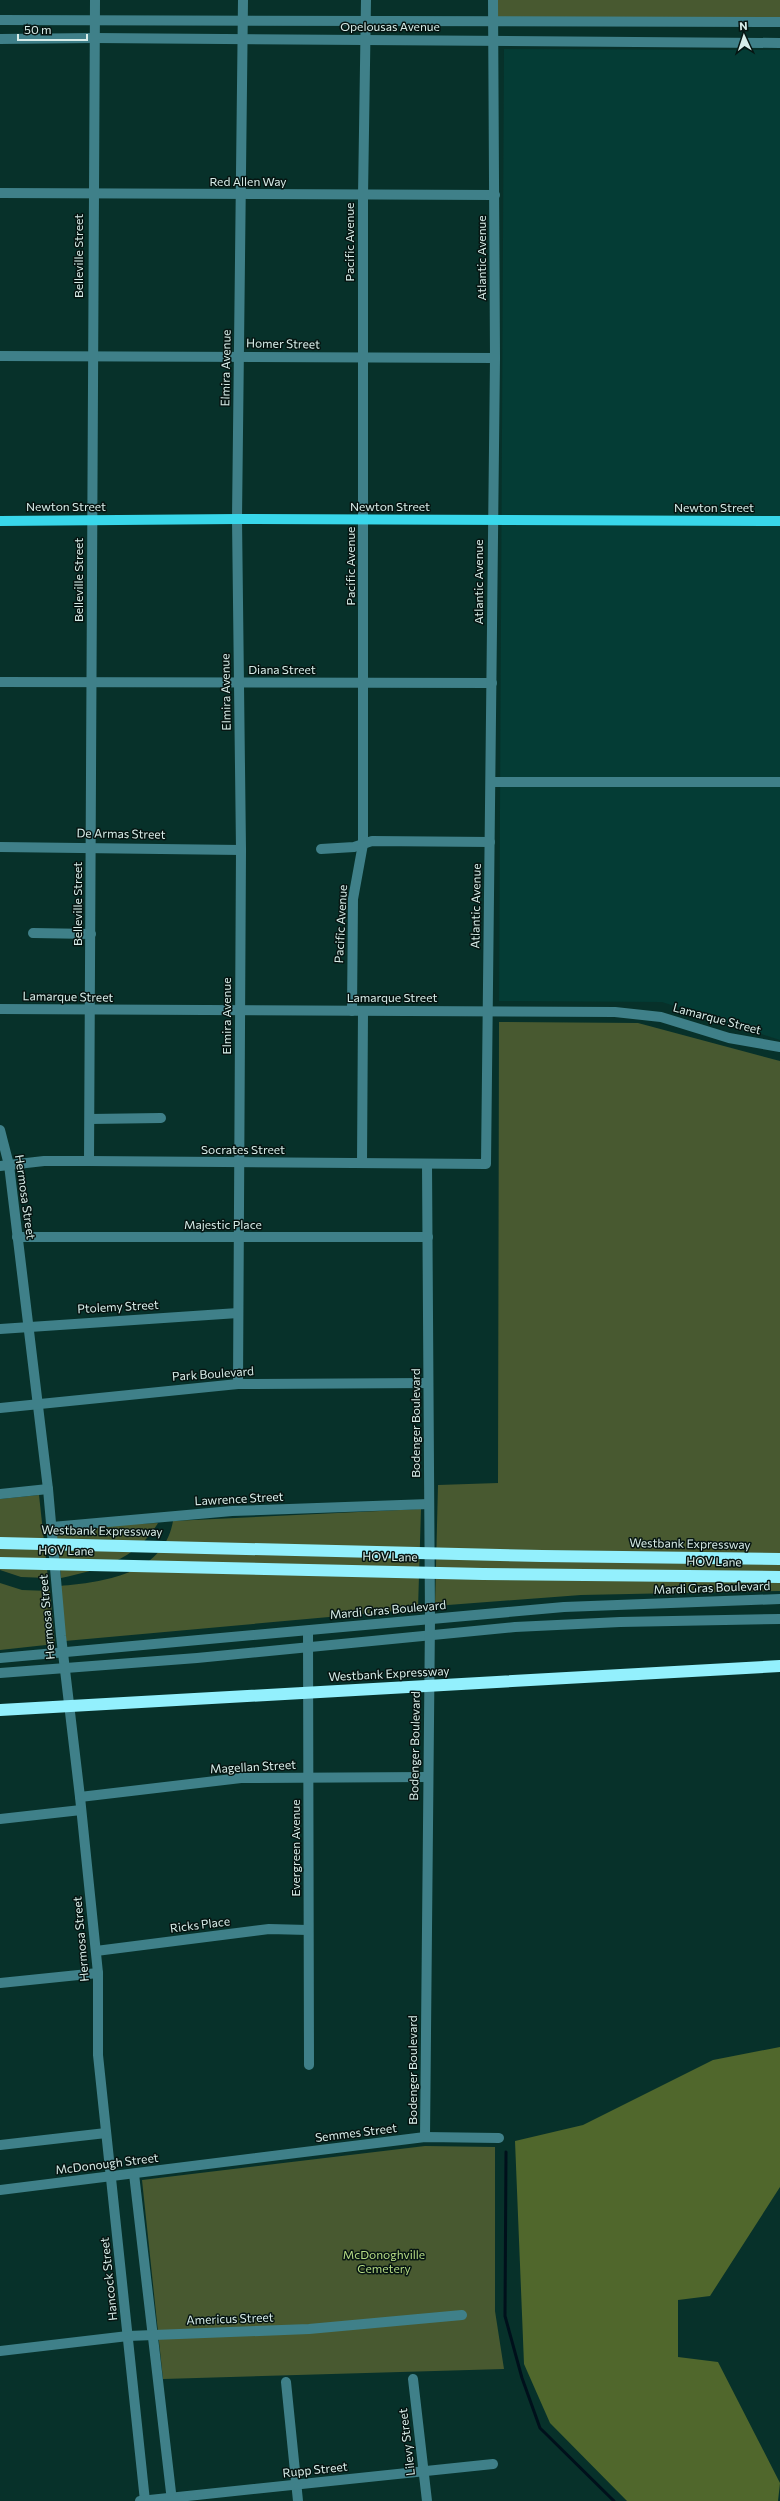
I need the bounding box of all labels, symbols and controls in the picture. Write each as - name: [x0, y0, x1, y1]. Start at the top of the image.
- scale bar: [18, 16, 87, 42]
- north arrow: [724, 16, 764, 56]
- street label: Opelousas Avenue: [340, 19, 440, 33]
- text: N: [739, 19, 748, 32]
- text: 50 m: [24, 22, 52, 36]
- street label: Red Allen Way: [209, 174, 287, 188]
- street label: Pacific Avenue: [342, 203, 356, 281]
- street label: Belleville Street: [71, 214, 85, 298]
- street label: Atlantic Avenue: [474, 215, 488, 301]
- street label: Elmira Avenue: [217, 329, 233, 407]
- street label: Homer Street: [246, 335, 320, 351]
- street label: Newton Street: [26, 499, 106, 513]
- street label: Newton Street: [350, 499, 430, 513]
- street label: Newton Street: [674, 500, 754, 514]
- street label: Pacific Avenue: [343, 527, 357, 605]
- street label: Belleville Street: [71, 538, 85, 622]
- street label: Atlantic Avenue: [471, 539, 485, 625]
- street label: Elmira Avenue: [217, 653, 233, 731]
- street label: Diana Street: [248, 662, 316, 676]
- street label: De Armas Street: [76, 825, 166, 841]
- street label: Belleville Street: [70, 862, 84, 946]
- street label: Atlantic Avenue: [467, 863, 483, 949]
- street label: Pacific Avenue: [331, 884, 349, 964]
- street label: Elmira Avenue: [219, 978, 233, 1054]
- street label: Lamarque Street: [23, 988, 114, 1004]
- street label: Lamarque Street: [347, 990, 437, 1004]
- street label: Lamarque Street: [672, 1000, 763, 1037]
- street label: Socrates Street: [201, 1142, 285, 1156]
- street label: Hermosa Street: [13, 1154, 39, 1240]
- street label: Majestic Place: [184, 1217, 262, 1231]
- street label: Ptolemy Street: [77, 1297, 159, 1315]
- street label: Park Boulevard: [172, 1363, 254, 1383]
- street label: Bodenger Boulevard: [408, 1368, 422, 1478]
- street label: Lawrence Street: [194, 1489, 284, 1507]
- street label: Westbank Expressway: [41, 1522, 163, 1538]
- street label: Westbank Expressway: [629, 1535, 751, 1551]
- street label: HOV Lane: [38, 1543, 94, 1557]
- street label: HOV Lane: [362, 1549, 418, 1563]
- street label: HOV Lane: [686, 1554, 742, 1568]
- street label: Hermosa Street: [35, 1574, 57, 1660]
- street label: Mardi Gras Boulevard: [653, 1578, 771, 1596]
- street label: Mardi Gras Boulevard: [329, 1597, 447, 1621]
- street label: Westbank Expressway: [328, 1663, 450, 1683]
- street label: Bodenger Boulevard: [406, 1691, 422, 1801]
- street label: Magellan Street: [210, 1757, 296, 1775]
- street label: Evergreen Avenue: [288, 1800, 302, 1896]
- street label: Hermosa Street: [69, 1896, 91, 1982]
- street label: Ricks Place: [169, 1913, 231, 1935]
- street label: Bodenger Boulevard: [405, 2015, 419, 2125]
- street label: Semmes Street: [314, 2120, 398, 2144]
- street label: McDonough Street: [55, 2150, 159, 2176]
- street label: Hancock Street: [97, 2237, 119, 2322]
- park label: McDonoghville Cemetery: [343, 2247, 425, 2275]
- street label: Americus Street: [186, 2309, 274, 2327]
- street label: Lilevy Street: [395, 2408, 417, 2477]
- street label: Rupp Street: [282, 2459, 348, 2479]

